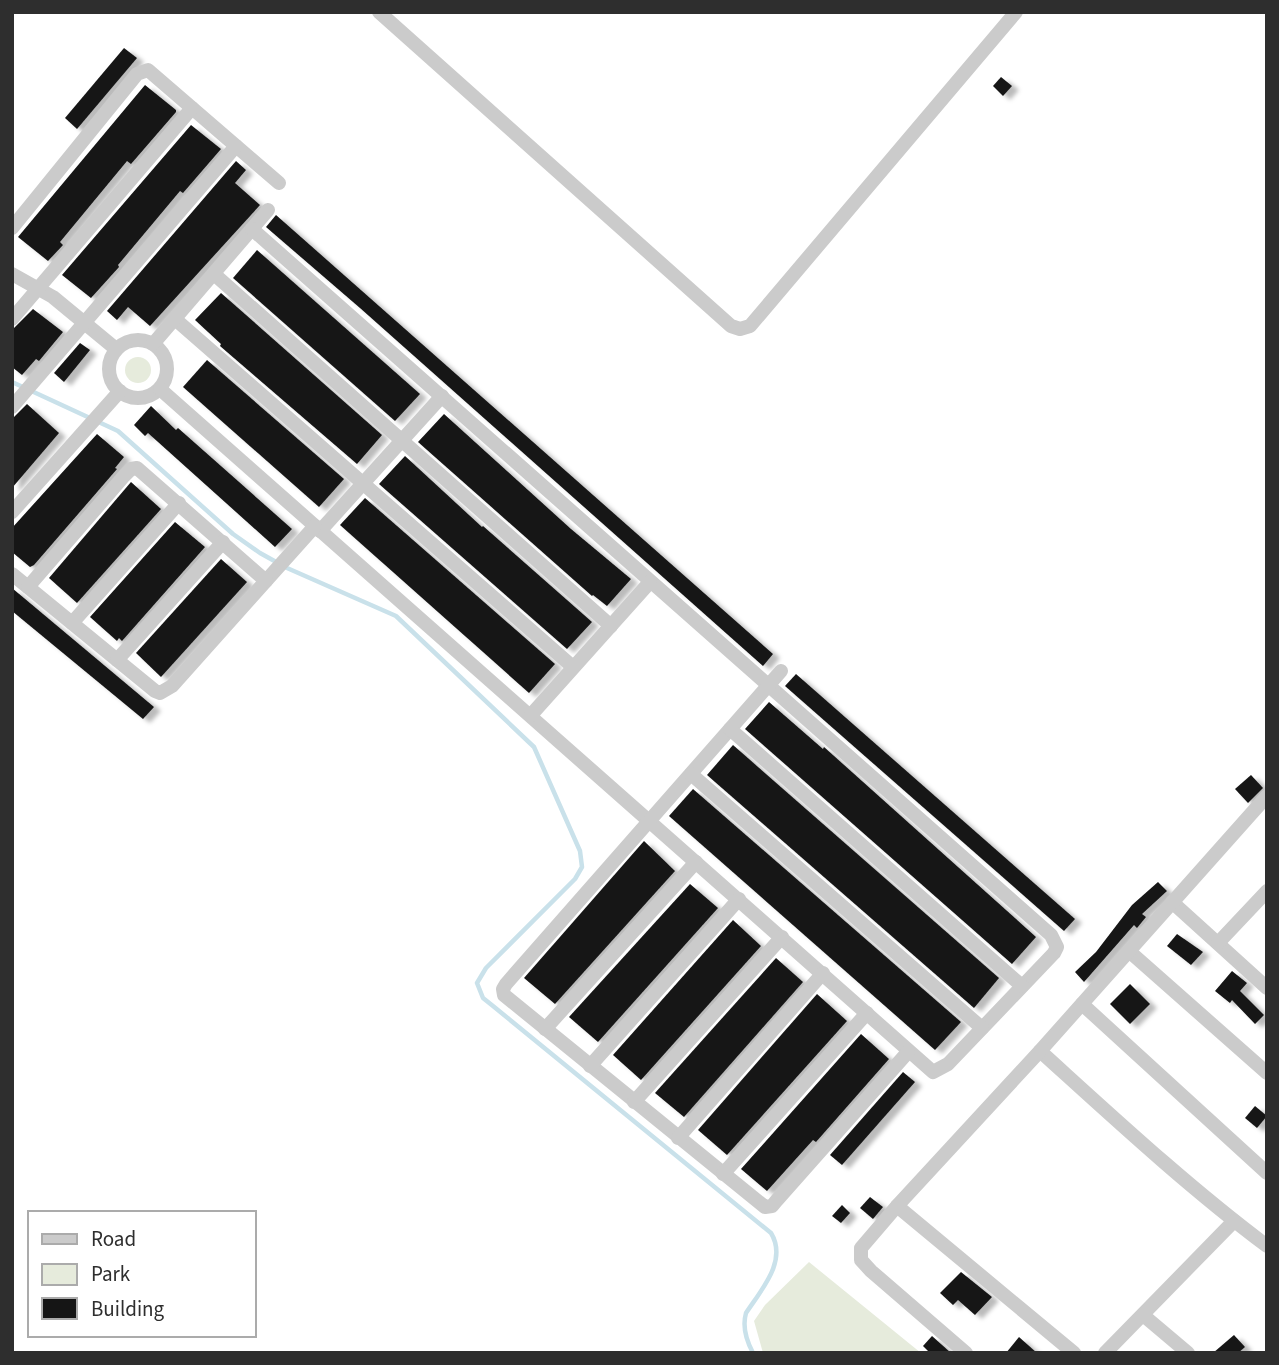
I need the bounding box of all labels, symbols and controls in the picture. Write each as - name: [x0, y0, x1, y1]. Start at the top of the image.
- legend: [28, 1211, 256, 1337]
- text: Road: [91, 1224, 136, 1254]
- text: Park: [91, 1259, 131, 1289]
- text: Building: [91, 1294, 165, 1324]

